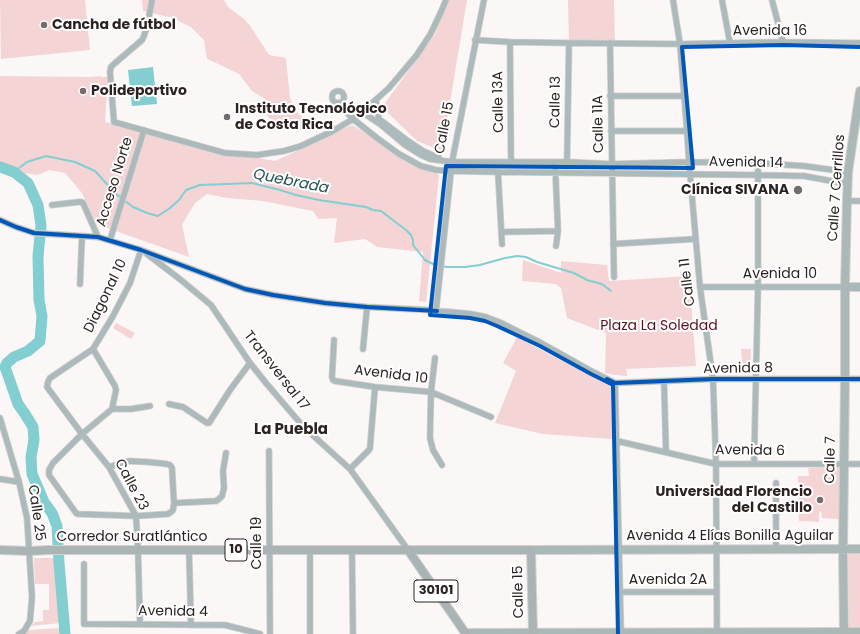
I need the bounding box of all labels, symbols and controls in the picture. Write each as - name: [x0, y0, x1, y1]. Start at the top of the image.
- place label: Cancha de fútbol: [52, 17, 176, 33]
- marker: Cancha de fútbol: [39, 20, 49, 30]
- street label: Avenida 16: [733, 23, 807, 39]
- street label: Calle 13A: [490, 71, 508, 133]
- street label: Calle 13: [547, 76, 565, 128]
- place label: Polideportivo: [91, 83, 187, 99]
- marker: Polideportivo: [78, 86, 88, 96]
- street label: Calle 11A: [590, 95, 608, 153]
- street label: Calle 15: [432, 100, 458, 156]
- place label: Instituto Tecnológico de Costa Rica: [235, 101, 387, 134]
- marker: Instituto Tecnológico de Costa Rica: [222, 112, 232, 122]
- street label: Calle 7 Cerrillos: [825, 134, 849, 242]
- street label: Acceso Norte: [93, 135, 137, 229]
- street label: Avenida 14: [709, 154, 783, 172]
- water label: Quebrada: [252, 166, 330, 198]
- place label: Clínica SIVANA: [681, 182, 789, 198]
- marker: Clínica SIVANA: [792, 184, 804, 196]
- street label: Diagonal 10: [81, 256, 131, 336]
- street label: Calle 11: [677, 257, 699, 307]
- street label: Avenida 10: [743, 266, 817, 282]
- park label: Plaza La Soledad: [600, 318, 718, 334]
- street label: Transversal 17: [240, 328, 312, 414]
- street label: Avenida 8: [703, 360, 773, 378]
- street label: Avenida 10: [353, 362, 429, 388]
- district label: La Puebla: [254, 421, 328, 439]
- street label: Calle 7: [822, 436, 840, 484]
- street label: Avenida 6: [715, 442, 785, 460]
- street label: Calle 23: [110, 456, 152, 514]
- street label: Calle 25: [24, 484, 48, 542]
- place label: Universidad Florencio del Castillo: [655, 484, 812, 516]
- marker: Universidad Florencio del Castillo: [815, 495, 825, 505]
- street label: Calle 19: [249, 517, 265, 569]
- street label: Avenida 4 Elías Bonilla Aguilar: [626, 528, 834, 544]
- street label: Corredor Suratlántico: [56, 529, 208, 545]
- road number: 10: [225, 539, 247, 561]
- street label: Calle 15: [510, 565, 528, 619]
- street label: Avenida 2A: [629, 572, 707, 588]
- road number: 30101: [414, 580, 458, 602]
- street label: Avenida 4: [138, 603, 208, 621]

